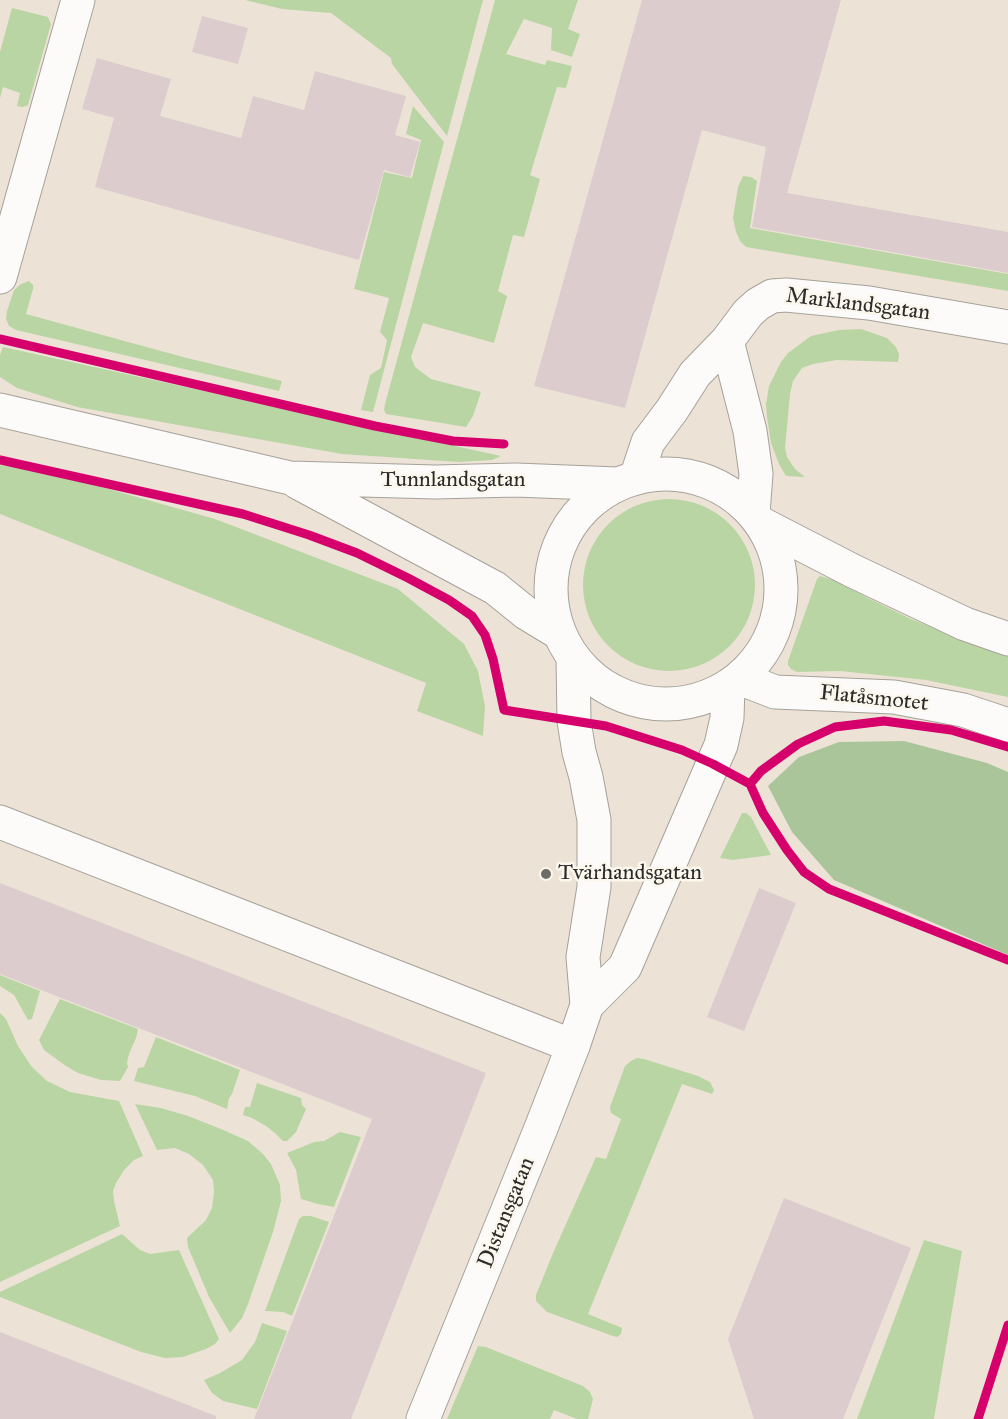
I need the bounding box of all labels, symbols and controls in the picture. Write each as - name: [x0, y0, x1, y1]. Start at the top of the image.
- street label: Marklandsgatan: [784, 283, 932, 327]
- street label: Tunnlandsgatan: [380, 468, 526, 494]
- street label: Flatåsmotet: [818, 680, 930, 718]
- place label: Tvärhandsgatan: [558, 861, 702, 887]
- marker: Tvärhandsgatan: [539, 867, 553, 881]
- street label: Distansgatan: [473, 1154, 541, 1272]

